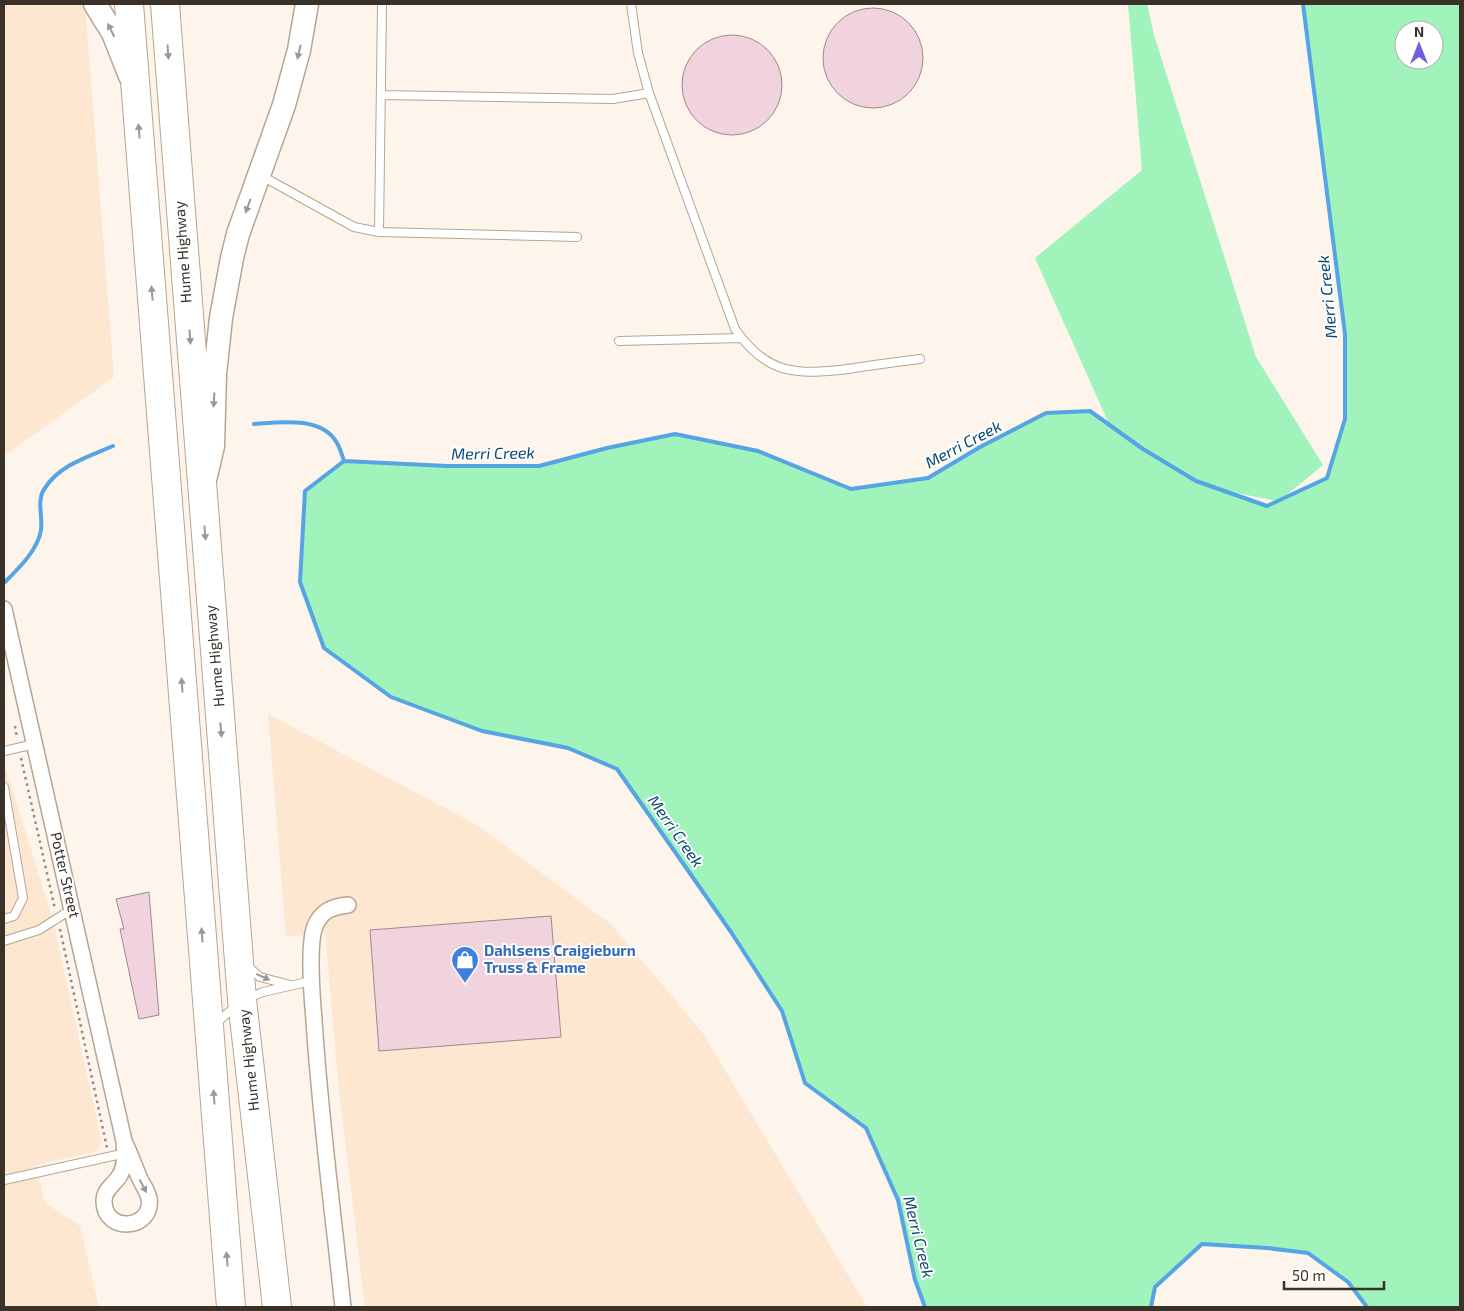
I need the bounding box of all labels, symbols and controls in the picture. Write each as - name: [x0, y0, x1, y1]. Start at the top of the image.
- north arrow: [1394, 20, 1444, 70]
- one-way arrow: [107, 23, 115, 37]
- text: N: [1414, 23, 1424, 40]
- one-way arrow: [294, 44, 302, 60]
- one-way arrow: [164, 45, 172, 61]
- one-way arrow: [135, 123, 143, 139]
- one-way arrow: [244, 199, 252, 214]
- street label: Hume Highway: [169, 200, 195, 304]
- water label: Merri Creek: [1313, 254, 1340, 340]
- one-way arrow: [148, 285, 156, 301]
- one-way arrow: [186, 329, 194, 345]
- one-way arrow: [209, 392, 217, 408]
- water label: Merri Creek: [921, 416, 1004, 472]
- water label: Merri Creek: [451, 442, 535, 463]
- one-way arrow: [202, 526, 210, 542]
- street label: Hume Highway: [201, 604, 227, 708]
- one-way arrow: [178, 677, 186, 693]
- one-way arrow: [217, 723, 225, 739]
- water label: Merri Creek: [645, 791, 708, 870]
- street label: Potter Street: [47, 830, 85, 920]
- one-way arrow: [197, 926, 205, 942]
- place label: Dahlsens Craigieburn Truss & Frame: [484, 941, 636, 976]
- shop icon: Dahlsens Craigieburn Truss & Frame: [450, 945, 480, 984]
- one-way arrow: [256, 973, 270, 981]
- street label: Hume Highway: [234, 1008, 262, 1112]
- one-way arrow: [210, 1088, 218, 1104]
- one-way arrow: [139, 1178, 147, 1193]
- water label: Merri Creek: [900, 1194, 939, 1280]
- one-way arrow: [223, 1250, 231, 1266]
- scale bar: [1284, 1258, 1384, 1290]
- text: 50 m: [1292, 1266, 1326, 1284]

